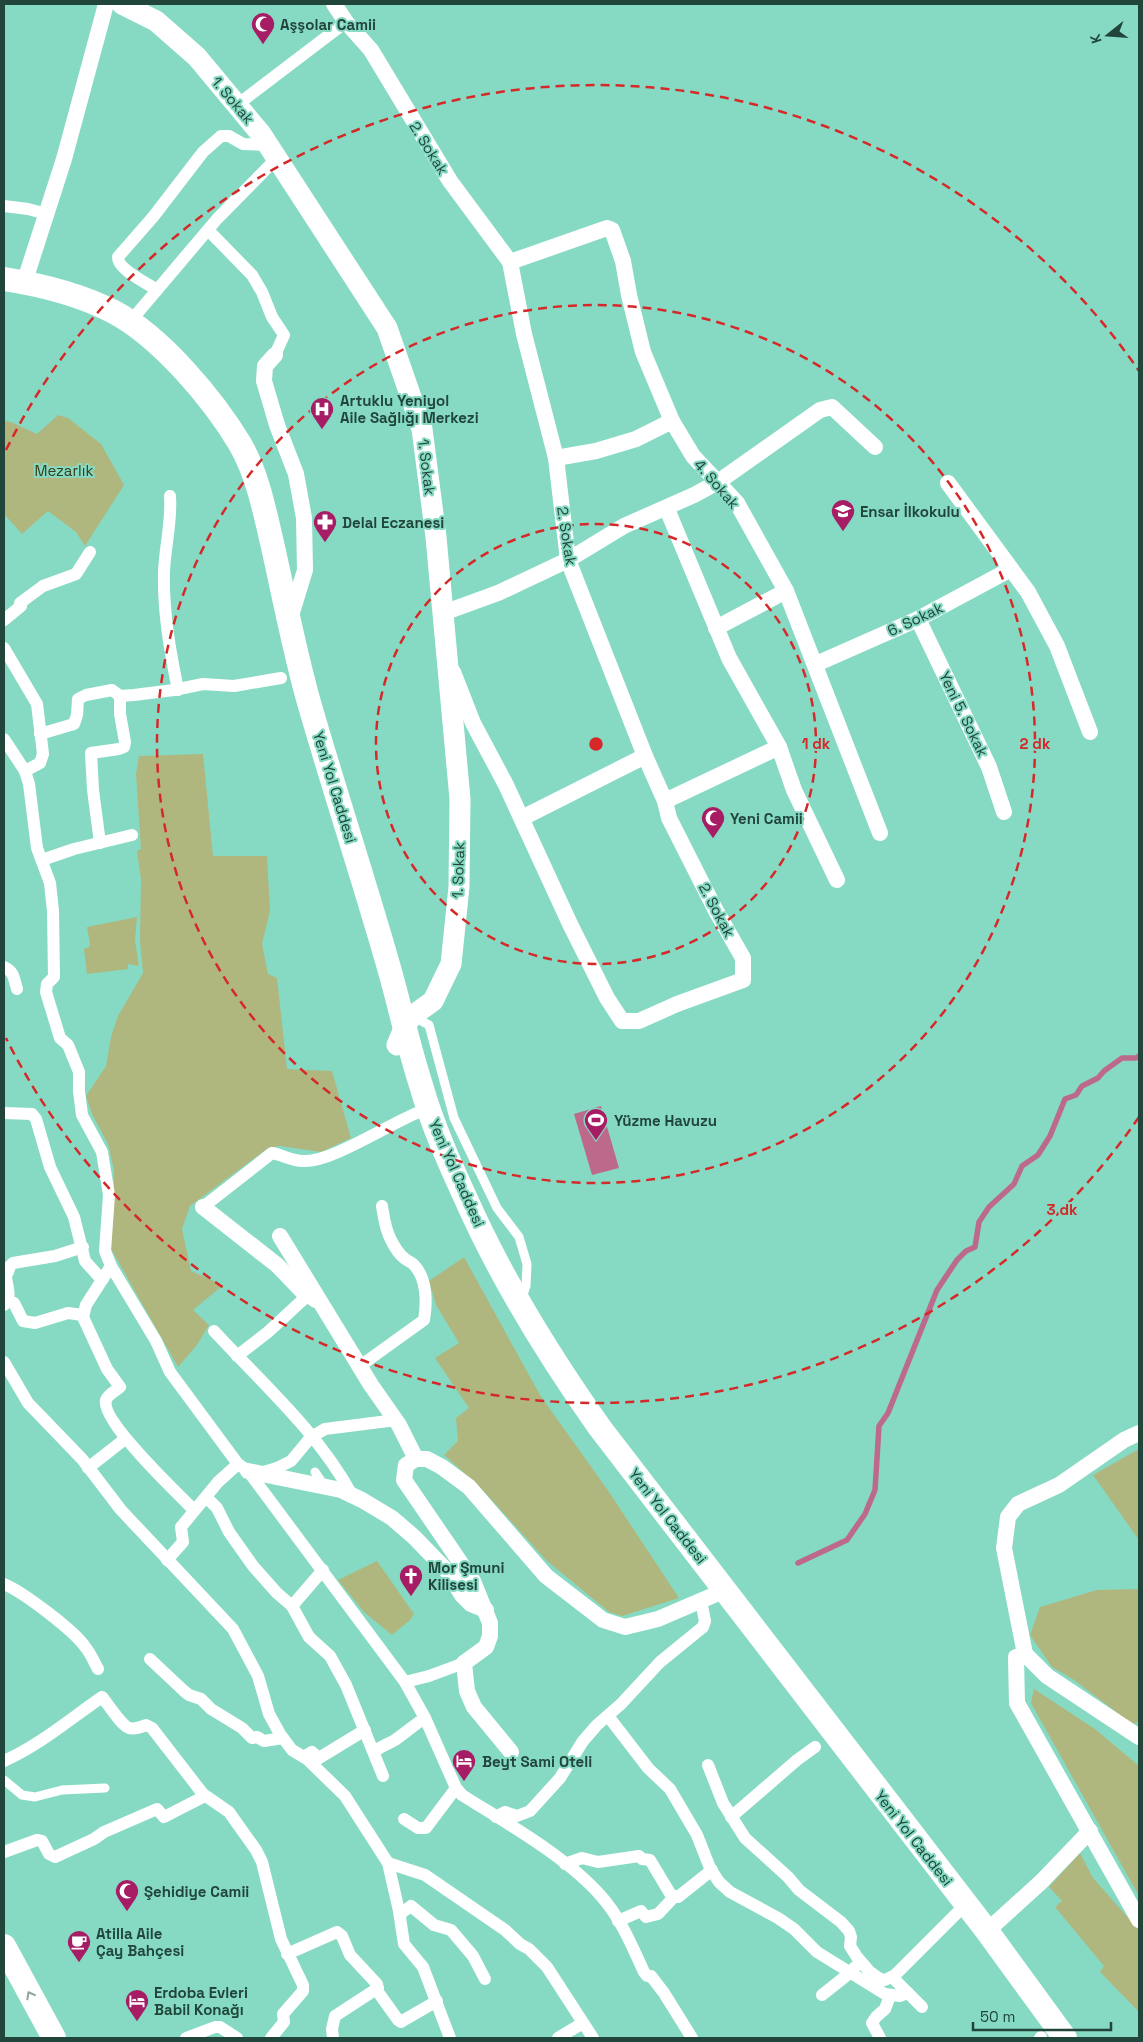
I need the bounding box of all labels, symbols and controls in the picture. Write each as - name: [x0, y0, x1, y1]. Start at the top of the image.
- north arrow: [1083, 10, 1133, 60]
- mosque icon: Aşşolar Camii: [250, 11, 276, 45]
- place label: Aşşolar Camii: [280, 15, 376, 34]
- text: K: [1086, 32, 1105, 46]
- street label: 1. Sokak: [208, 72, 258, 128]
- street label: 2. Sokak: [405, 118, 453, 178]
- place label: Artuklu Yeniyol Aile Sağlığı Merkezi: [340, 391, 479, 427]
- hospital icon: Artuklu Yeniyol Aile Sağlığı Merkezi: [309, 396, 335, 430]
- street label: 1. Sokak: [414, 438, 440, 496]
- street label: 4. Sokak: [690, 455, 744, 513]
- park label: Mezarlık: [34, 461, 94, 480]
- school or university icon: Ensar İlkokulu: [830, 498, 856, 532]
- place label: Ensar İlkokulu: [860, 502, 960, 521]
- street label: 2. Sokak: [553, 505, 581, 567]
- pharmacy icon: Delal Eczanesi: [312, 509, 338, 543]
- place label: Delal Eczanesi: [342, 513, 444, 532]
- street label: 6. Sokak: [884, 598, 946, 640]
- street label: Yeni 5. Sokak: [935, 668, 993, 760]
- street label: Yeni Yol Caddesi: [309, 729, 361, 845]
- text: 1 dk: [802, 734, 831, 753]
- text: 2 dk: [1020, 734, 1051, 753]
- centre of rings: [587, 735, 605, 753]
- mosque icon: Yeni Camii: [700, 805, 726, 839]
- place label: Yeni Camii: [730, 809, 803, 828]
- street label: 1. Sokak: [448, 841, 468, 899]
- street label: 2. Sokak: [695, 879, 739, 941]
- sports icon: Yüzme Havuzu: [583, 1107, 609, 1141]
- place label: Yüzme Havuzu: [614, 1111, 717, 1130]
- street label: Yeni Yol Caddesi: [425, 1116, 489, 1230]
- text: 3 dk: [1047, 1200, 1078, 1219]
- street label: Yeni Yol Caddesi: [625, 1465, 711, 1567]
- place label: Mor Şmuni Kilisesi: [428, 1558, 504, 1594]
- church icon: Mor Şmuni Kilisesi: [398, 1563, 424, 1597]
- hotel icon: Beyt Sami Oteli: [451, 1748, 477, 1782]
- place label: Beyt Sami Oteli: [482, 1752, 592, 1771]
- street label: Yeni Yol Caddesi: [871, 1787, 957, 1889]
- mosque icon: Şehidiye Camii: [114, 1878, 140, 1912]
- place label: Şehidiye Camii: [144, 1882, 249, 1901]
- place label: Atilla Aile Çay Bahçesi: [96, 1924, 184, 1960]
- cafe icon: Atilla Aile Çay Bahçesi: [66, 1929, 92, 1963]
- place label: Erdoba Evleri Babil Konağı: [154, 1983, 248, 2019]
- hotel icon: Erdoba Evleri Babil Konağı: [124, 1988, 150, 2022]
- one-way arrow: [27, 1992, 37, 2001]
- scale bar: [973, 2000, 1110, 2032]
- text: 50 m: [980, 2007, 1015, 2026]

